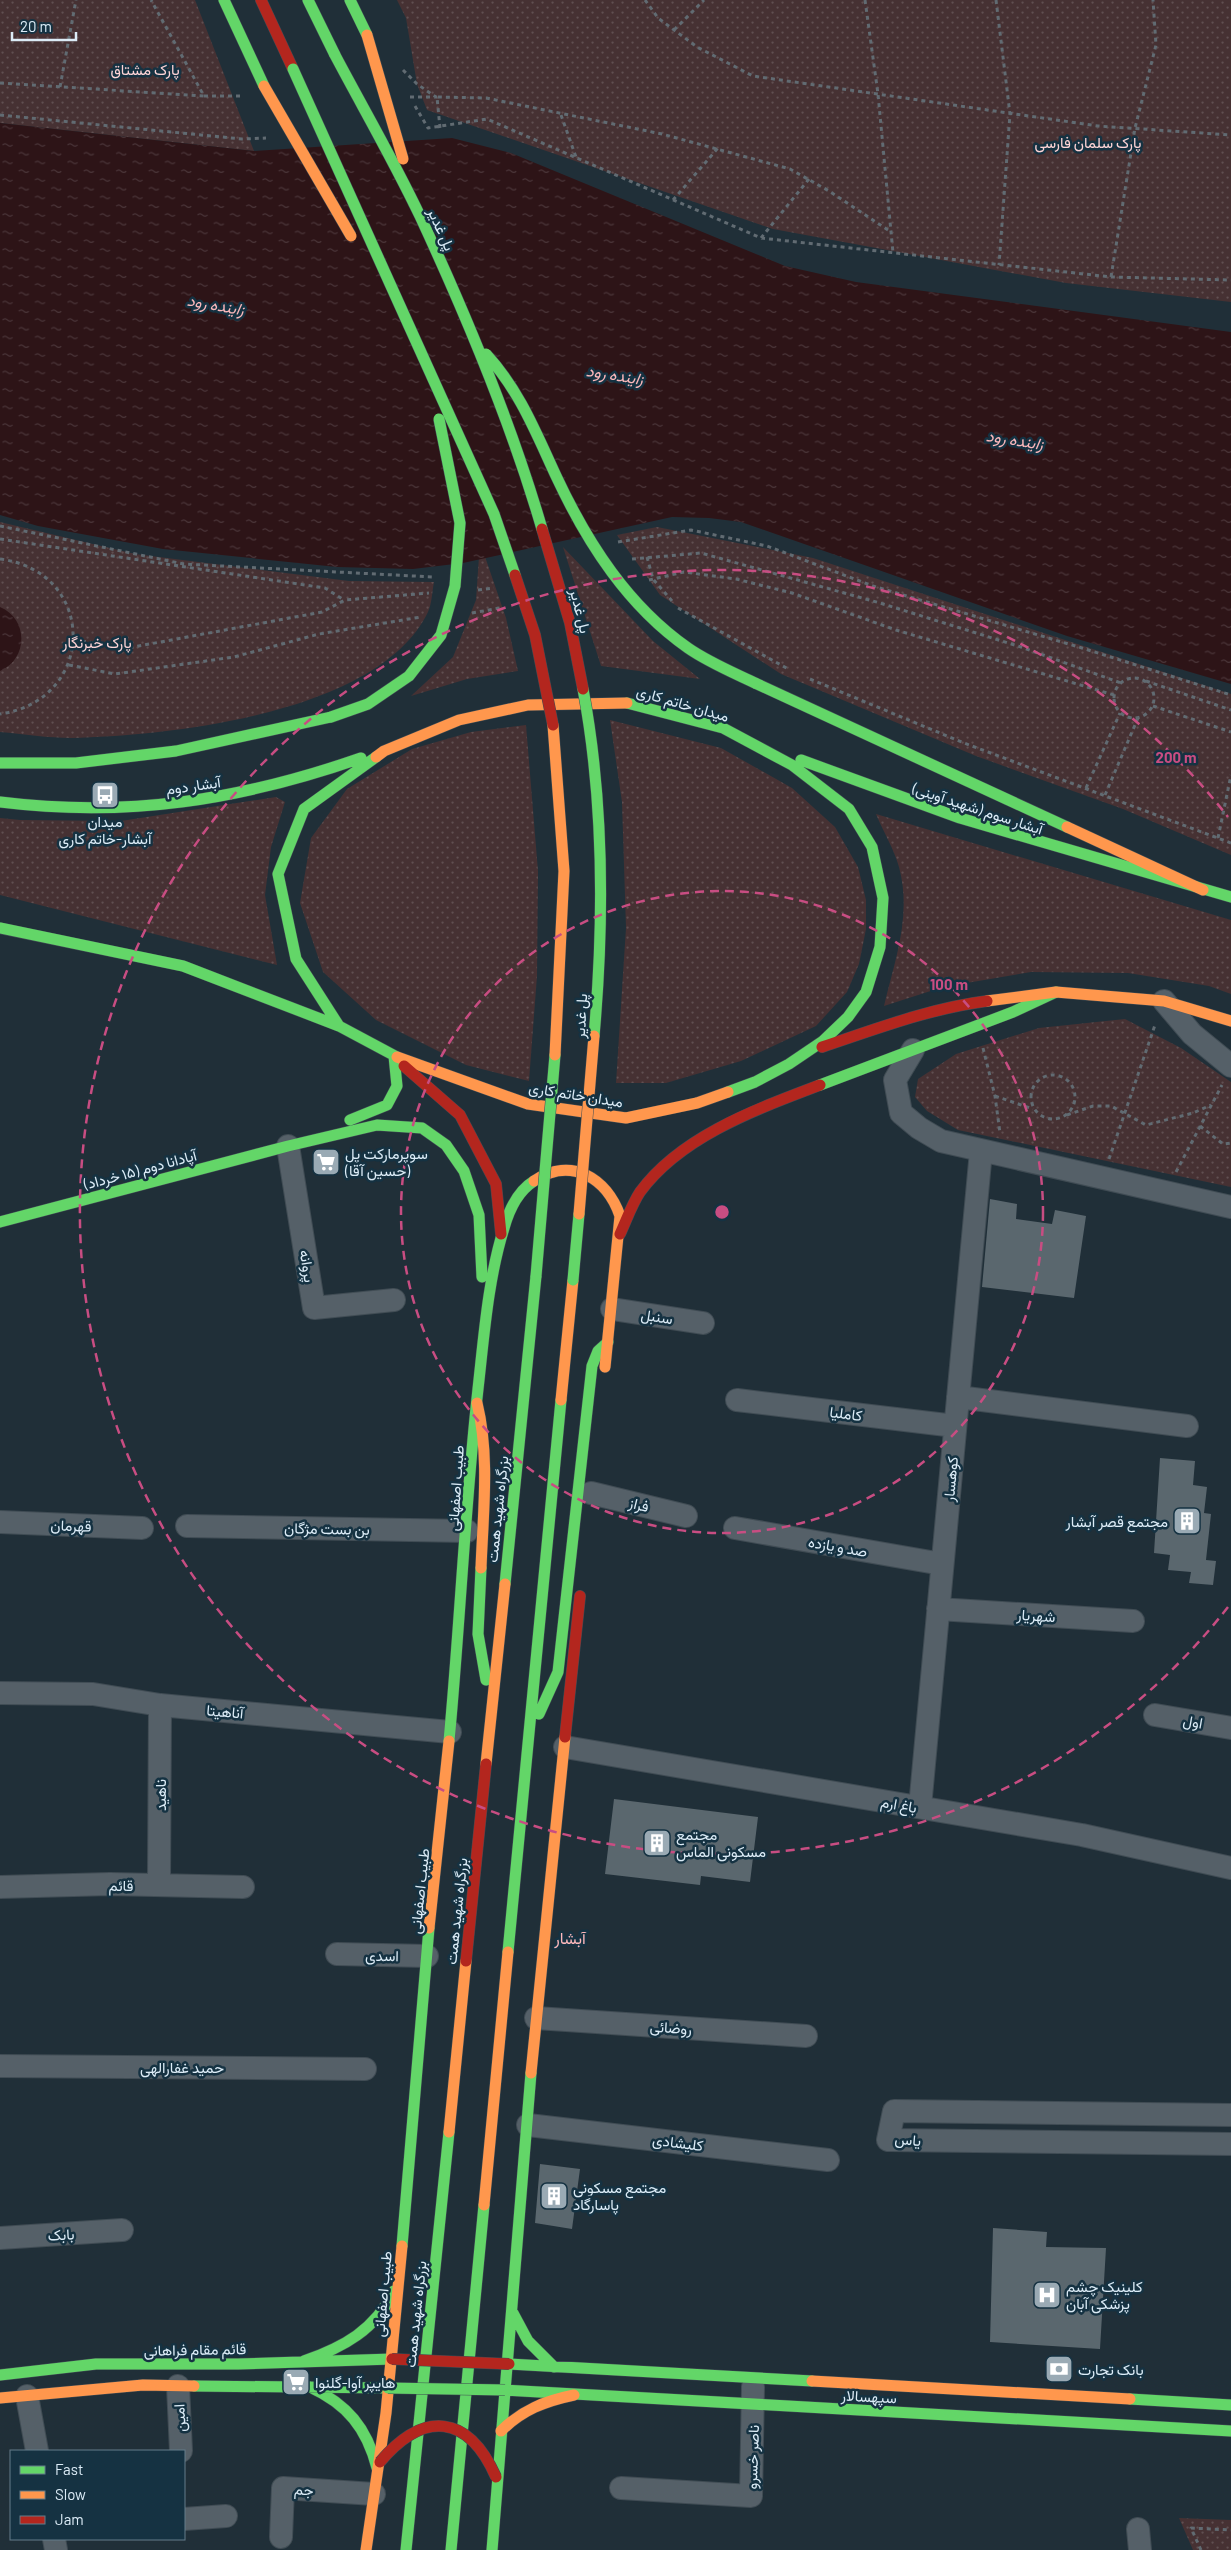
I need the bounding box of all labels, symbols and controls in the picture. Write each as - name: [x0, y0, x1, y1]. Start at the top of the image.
- scale bar: [12, 10, 76, 42]
- text: 20 m: [20, 17, 52, 35]
- park label: پارک مشتاق: [110, 60, 180, 80]
- park label: پارک سلمان فارسی: [1034, 133, 1142, 153]
- street label: پل غدیر: [422, 204, 459, 254]
- water label: زاینده رود: [186, 290, 247, 321]
- water label: زاینده رود: [585, 360, 646, 390]
- water label: زاینده رود: [985, 425, 1046, 455]
- street label: پل غدیر: [565, 586, 595, 636]
- park label: پارک خبرنگار: [61, 633, 132, 653]
- street label: میدان خاتم کاری: [634, 681, 731, 727]
- text: 200 m: [1155, 748, 1197, 766]
- street label: آبشار دوم: [164, 772, 223, 800]
- street label: آبشار سوم (شهید آوینی): [909, 778, 1047, 840]
- bus stop icon: میدان آبشار-خاتم کاری: [90, 780, 120, 810]
- place label: میدان آبشار-خاتم کاری: [59, 812, 153, 849]
- text: 100 m: [930, 975, 968, 993]
- street label: پل غدیر: [570, 993, 592, 1040]
- street label: میدان خاتم کاری: [527, 1078, 625, 1112]
- place label: سوپرمارکت پل (حسین آقا): [344, 1144, 428, 1181]
- street label: آپادانا دوم (۱۵ خرداد): [81, 1145, 200, 1195]
- supermarket icon: سوپرمارکت پل (حسین آقا): [311, 1147, 341, 1177]
- centre of rings: [713, 1203, 731, 1221]
- street label: پروانه: [295, 1248, 319, 1284]
- street label: سنبل: [640, 1305, 674, 1328]
- street label: کاملیا: [829, 1402, 864, 1425]
- street label: طبیب اصفهانی: [443, 1444, 469, 1532]
- street label: بزرگراه شهید همت: [482, 1455, 513, 1563]
- street label: کوهسار: [939, 1455, 962, 1504]
- street label: فراز: [626, 1493, 651, 1516]
- building icon: مجتمع قصر آبشار: [1172, 1506, 1202, 1536]
- place label: مجتمع قصر آبشار: [1065, 1512, 1168, 1533]
- street label: قهرمان: [50, 1515, 92, 1536]
- street label: بن بست مژگان: [284, 1518, 370, 1540]
- street label: صد و یازده: [807, 1532, 869, 1561]
- street label: شهریار: [1015, 1605, 1056, 1626]
- street label: آناهیتا: [206, 1700, 246, 1723]
- street label: اول: [1182, 1710, 1204, 1733]
- street label: ناهید: [151, 1779, 170, 1811]
- street label: باغ ارم: [879, 1792, 918, 1819]
- place label: مجتمع مسکونی الماس: [676, 1825, 766, 1862]
- building icon: مجتمع مسکونی الماس: [642, 1828, 672, 1858]
- street label: طبیب اصفهانی: [406, 1847, 434, 1935]
- street label: بزرگراه شهید همت: [441, 1857, 472, 1965]
- street label: قائم: [108, 1876, 134, 1896]
- district label: آبشار: [553, 1928, 587, 1949]
- street label: اسدی: [365, 1946, 399, 1966]
- street label: روضائی: [649, 2017, 693, 2039]
- street label: حمید غفارالهی: [140, 2058, 224, 2078]
- street label: یاس: [894, 2129, 922, 2151]
- street label: کلیشادی: [651, 2130, 705, 2156]
- place label: مجتمع مسکونی پاسارگاد: [573, 2178, 666, 2215]
- building icon: مجتمع مسکونی پاسارگاد: [539, 2181, 569, 2211]
- street label: بابک: [47, 2224, 75, 2245]
- street label: طبیب اصفهانی: [369, 2250, 397, 2338]
- street label: بزرگراه شهید همت: [400, 2260, 431, 2368]
- place label: کلینیک چشم پزشکی آبان: [1066, 2277, 1143, 2314]
- hospital icon: کلینیک چشم پزشکی آبان: [1032, 2280, 1062, 2310]
- street label: قائم مقام فراهانی: [144, 2339, 247, 2361]
- bank icon: بانک تجارت: [1044, 2354, 1074, 2384]
- place label: بانک تجارت: [1078, 2360, 1144, 2379]
- supermarket icon: هایپر آوا-گلنوا: [281, 2367, 311, 2397]
- place label: هایپر آوا-گلنوا: [315, 2373, 395, 2393]
- street label: سپهسالار: [840, 2385, 898, 2408]
- street label: امین: [169, 2403, 191, 2433]
- street label: ناصر خسرو: [742, 2424, 763, 2490]
- legend: [10, 2450, 185, 2540]
- text: Fast: [55, 2460, 83, 2478]
- street label: جم: [293, 2479, 314, 2501]
- text: Slow: [55, 2485, 86, 2503]
- text: Jam: [55, 2510, 84, 2528]

